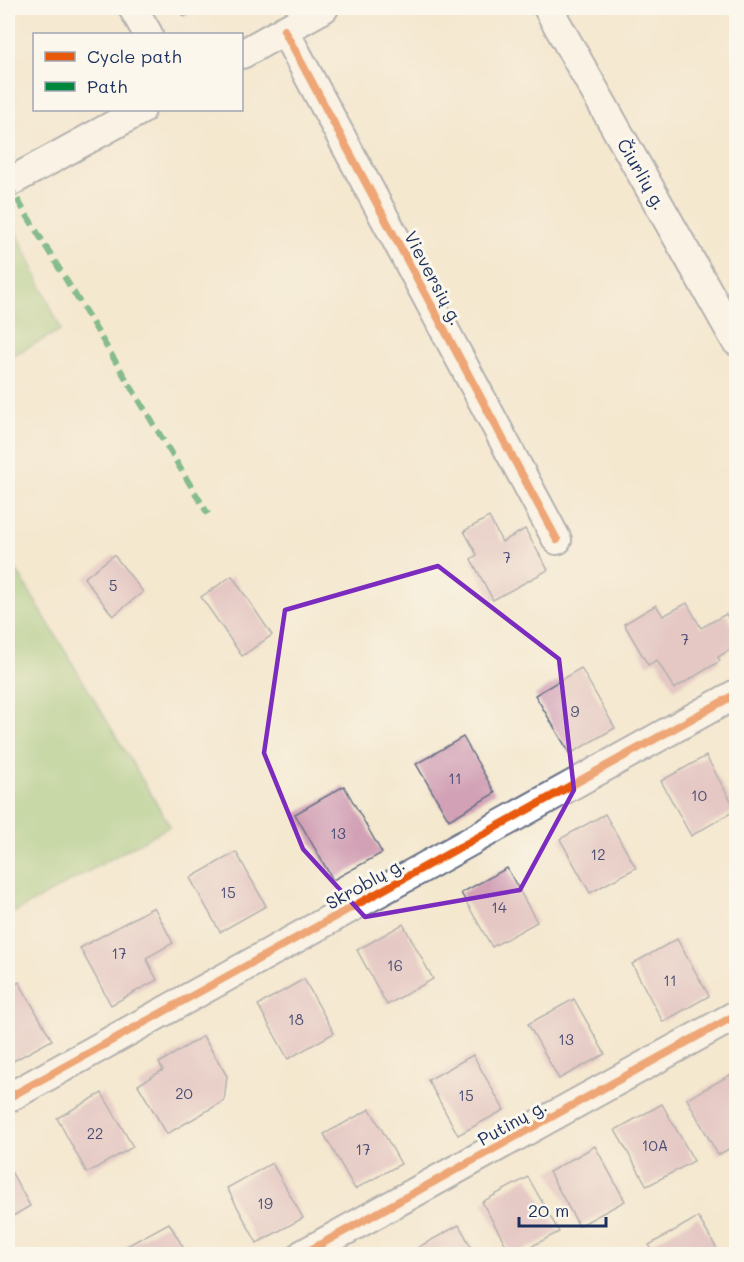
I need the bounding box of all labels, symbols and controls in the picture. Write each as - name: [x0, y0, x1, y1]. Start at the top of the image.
- legend: [33, 33, 243, 111]
- text: Cycle path: [87, 44, 182, 68]
- text: Path: [87, 74, 127, 98]
- street label: Čiurlių g.: [612, 134, 672, 214]
- street label: Vieversių g.: [399, 227, 469, 329]
- house number: 7: [503, 547, 511, 567]
- house number: 5: [109, 575, 117, 595]
- house number: 7: [681, 629, 689, 649]
- house number: 9: [571, 701, 580, 721]
- house number: 11: [448, 768, 462, 788]
- house number: 10: [691, 785, 707, 805]
- house number: 13: [330, 823, 346, 843]
- house number: 12: [590, 844, 606, 864]
- street label: Skroblų g.: [321, 851, 409, 915]
- house number: 15: [220, 882, 236, 902]
- house number: 14: [491, 897, 507, 917]
- house number: 17: [111, 943, 127, 963]
- house number: 16: [387, 955, 403, 975]
- house number: 11: [663, 970, 677, 990]
- house number: 18: [288, 1009, 304, 1029]
- house number: 13: [558, 1029, 574, 1049]
- house number: 20: [175, 1083, 193, 1103]
- house number: 15: [458, 1085, 474, 1105]
- street label: Putinų g.: [473, 1093, 551, 1151]
- house number: 22: [87, 1123, 103, 1143]
- house number: 10A: [642, 1135, 668, 1155]
- house number: 17: [355, 1139, 371, 1159]
- scale bar: [519, 1190, 606, 1228]
- house number: 19: [257, 1193, 273, 1213]
- text: 20 m: [528, 1198, 569, 1222]

